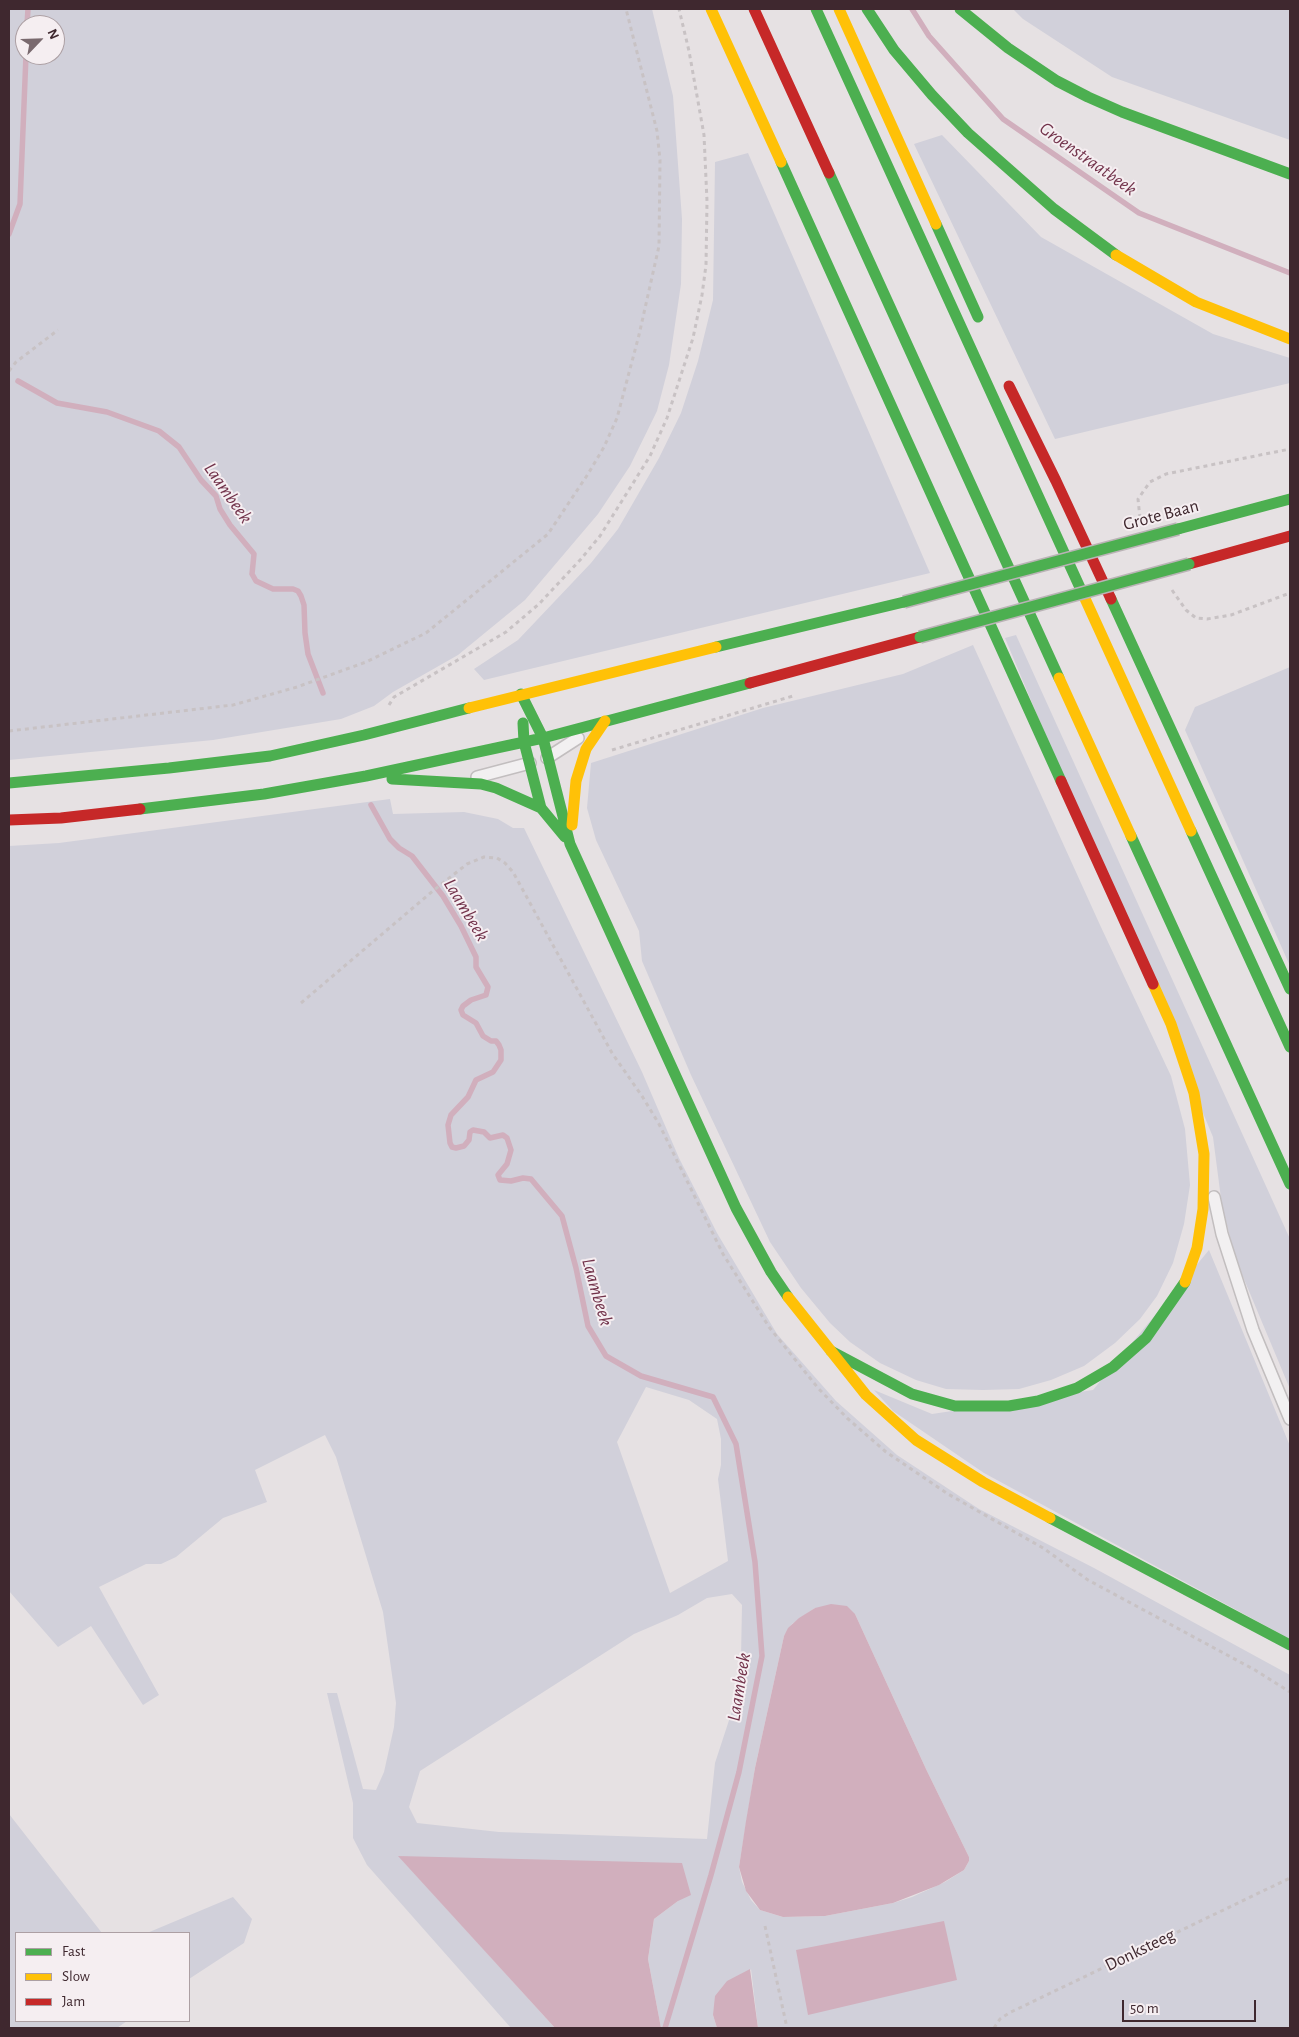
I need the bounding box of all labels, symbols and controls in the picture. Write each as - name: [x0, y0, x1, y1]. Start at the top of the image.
- north arrow: [15, 15, 65, 65]
- text: N: [44, 27, 61, 42]
- water label: Groenstraatbeek: [1035, 117, 1141, 201]
- water label: Laambeek: [199, 458, 257, 528]
- street label: Grote Baan: [1121, 495, 1201, 535]
- water label: Laambeek: [438, 874, 494, 946]
- water label: Laambeek: [577, 1256, 617, 1328]
- water label: Laambeek: [722, 1651, 756, 1723]
- street label: Donksteeg: [1102, 1924, 1178, 1976]
- legend: [15, 1932, 190, 2022]
- text: Fast: [62, 1944, 85, 1959]
- text: Slow: [62, 1969, 90, 1984]
- scale bar: [1124, 1990, 1258, 2022]
- text: Jam: [62, 1994, 85, 2009]
- text: 50 m: [1130, 2001, 1159, 2016]

